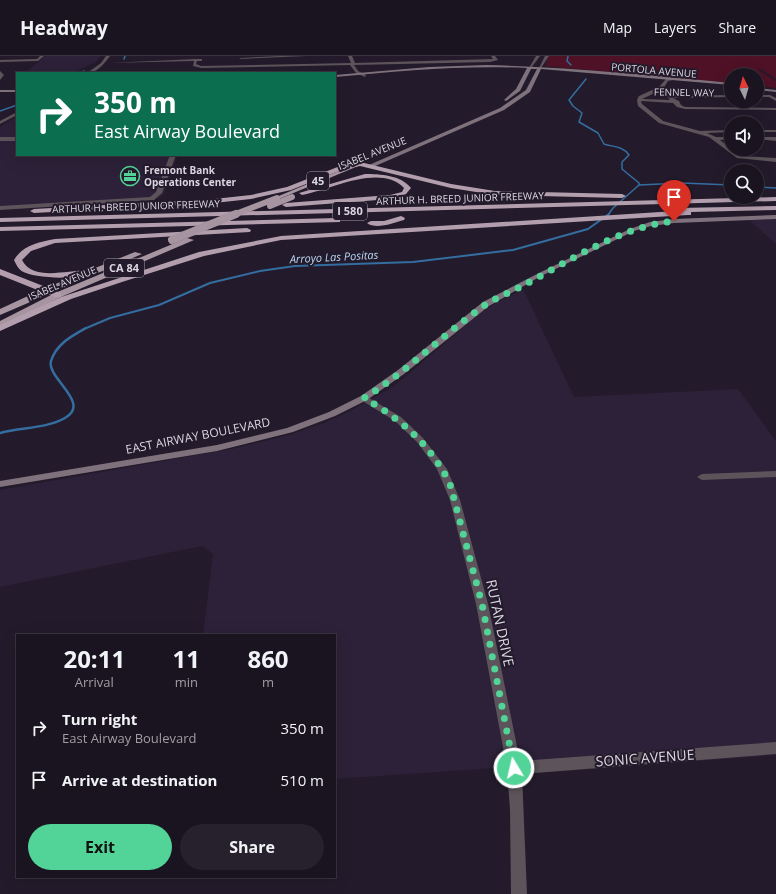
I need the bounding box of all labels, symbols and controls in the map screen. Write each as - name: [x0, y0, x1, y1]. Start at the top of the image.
- text: Headway: [20, 15, 108, 41]
- text: Map: [603, 18, 632, 37]
- text: Layers: [654, 18, 696, 37]
- text: Share: [718, 18, 756, 37]
- street label: PORTOLA AVENUE: [611, 59, 697, 81]
- north arrow: [724, 68, 764, 108]
- map controls: [724, 68, 764, 204]
- text: 350 m: [94, 83, 177, 121]
- street label: FENNEL WAY: [654, 84, 715, 100]
- icon: right: [28, 88, 80, 140]
- button: sound: [724, 116, 764, 156]
- text: East Airway Boulevard: [94, 119, 280, 143]
- street label: ISABEL AVENUE: [336, 133, 408, 173]
- place label: Fremont Bank Operations Center: [144, 163, 237, 189]
- button: search: [724, 164, 764, 204]
- office icon: Fremont Bank Operations Center: [119, 165, 141, 187]
- road number: 45: [307, 172, 329, 190]
- pin: [657, 180, 691, 221]
- icon: arrive: [663, 186, 685, 208]
- street label: ARTHUR H. BREED JUNIOR FREEWAY: [376, 188, 545, 208]
- street label: ARTHUR H. BREED JUNIOR FREEWAY: [52, 196, 221, 216]
- road number: I 580: [333, 202, 367, 220]
- water label: Arroyo Las Positas: [288, 247, 379, 266]
- road number: CA 84: [104, 259, 144, 277]
- street label: ISABEL AVENUE: [26, 262, 98, 304]
- street label: EAST AIRWAY BOULEVARD: [124, 413, 272, 458]
- street label: RUTAN DRIVE: [482, 578, 519, 668]
- text: 20:11: [63, 642, 125, 675]
- text: 11: [173, 642, 200, 675]
- text: 860: [247, 642, 289, 675]
- text: Arrival: [75, 673, 114, 691]
- text: min: [175, 673, 198, 691]
- text: m: [262, 673, 274, 691]
- text: Turn right: [62, 709, 137, 729]
- icon: right: [28, 717, 50, 739]
- text: 350 m: [280, 718, 324, 738]
- text: East Airway Boulevard: [62, 729, 196, 747]
- street label: SONIC AVENUE: [595, 745, 695, 770]
- position arrow: [493, 747, 535, 789]
- icon: arrive: [28, 769, 50, 791]
- text: Arrive at destination: [62, 770, 217, 790]
- text: 510 m: [280, 770, 324, 790]
- button: Exit: [28, 824, 172, 870]
- button: Share: [180, 824, 324, 870]

